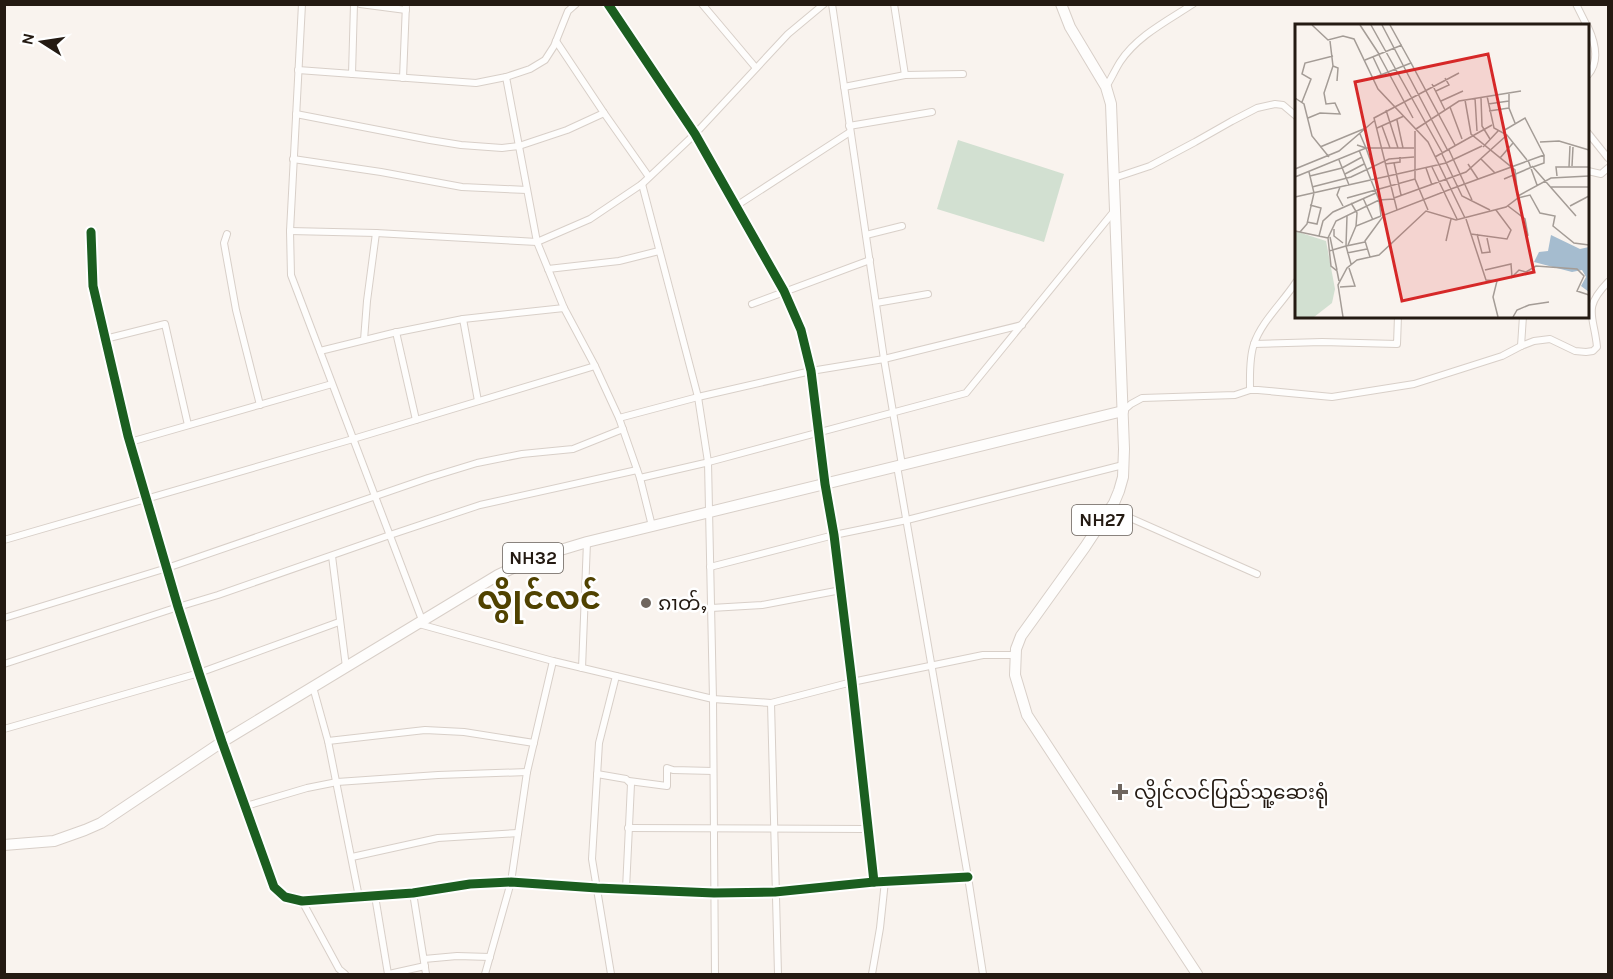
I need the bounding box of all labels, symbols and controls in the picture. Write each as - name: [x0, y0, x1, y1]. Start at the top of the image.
- north arrow: [12, 12, 72, 72]
- inset map: [1295, 24, 1589, 318]
- text: N: [17, 31, 38, 47]
- road number: NH27: [1072, 505, 1132, 535]
- road number: NH32: [503, 543, 563, 573]
- district label: လွိုင်လင်: [477, 576, 601, 624]
- place label: ၵၢတ်ႇ: [658, 589, 707, 615]
- marker: ၵၢတ်ႇ: [639, 596, 653, 610]
- place label: လွိုင်လင်ပြည်သူ့ဆေးရုံ: [1134, 778, 1328, 809]
- marker: လွိုင်လင်ပြည်သူ့ဆေးရုံ: [1111, 783, 1129, 801]

